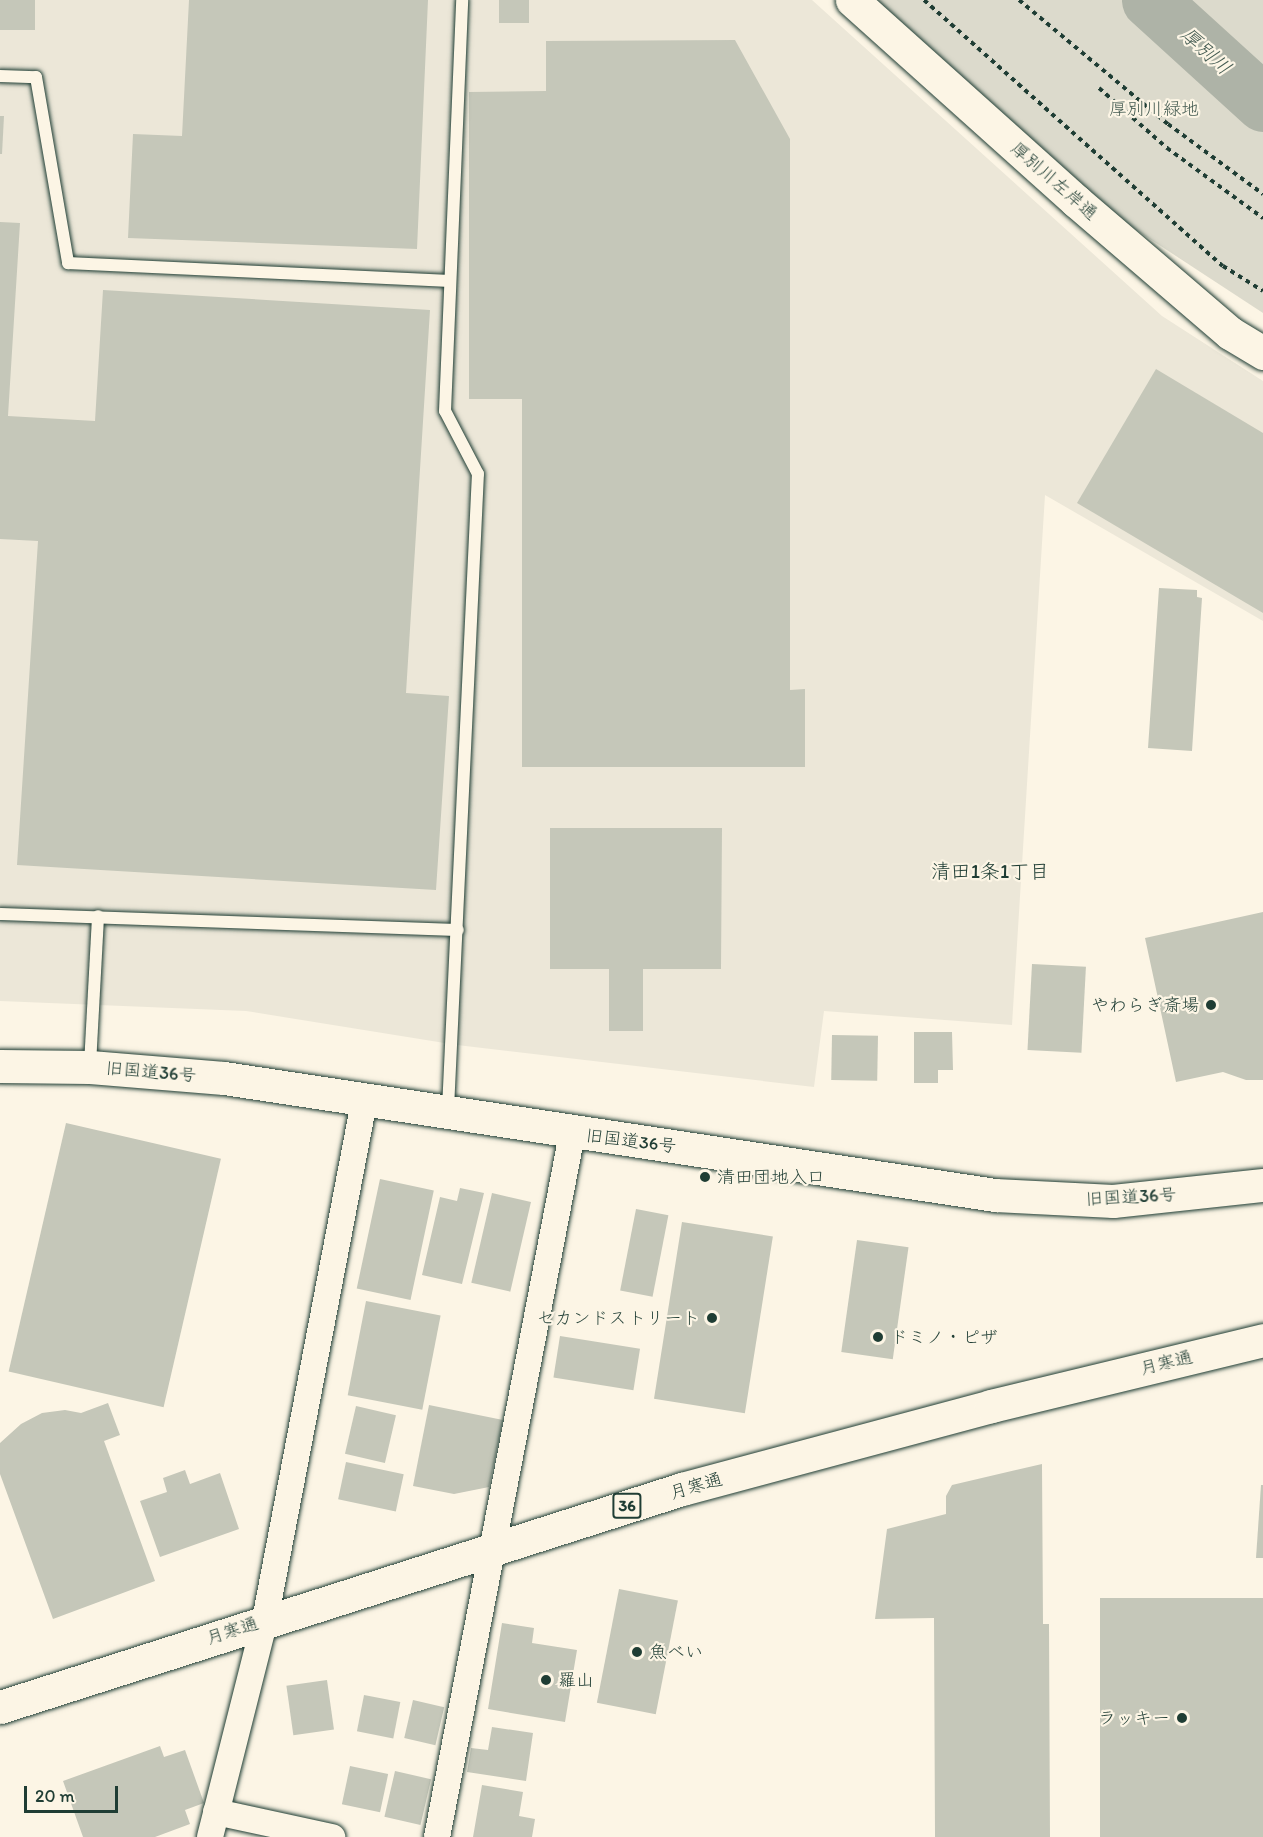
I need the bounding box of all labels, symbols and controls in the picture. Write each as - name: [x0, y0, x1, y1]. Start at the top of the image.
- water label: 厚別川: [1176, 22, 1236, 80]
- park label: 厚別川緑地: [1109, 98, 1199, 120]
- street label: 厚別川左岸通: [1006, 137, 1102, 225]
- district label: 清田1条1丁目: [931, 859, 1049, 883]
- place label: やわらぎ斎場: [1091, 994, 1199, 1016]
- marker: やわらぎ斎場: [1204, 998, 1218, 1012]
- street label: 旧国道36号: [105, 1057, 197, 1087]
- street label: 旧国道36号: [584, 1125, 678, 1157]
- place label: 清田団地入口: [717, 1166, 825, 1188]
- marker: 清田団地入口: [698, 1170, 712, 1184]
- street label: 旧国道36号: [1085, 1184, 1177, 1210]
- place label: セカンドストリート: [538, 1307, 700, 1329]
- marker: セカンドストリート: [705, 1311, 719, 1325]
- place label: ドミノ・ピザ: [890, 1326, 998, 1348]
- marker: ドミノ・ピザ: [871, 1330, 885, 1344]
- street label: 月寒通: [1137, 1346, 1195, 1380]
- street label: 月寒通: [667, 1468, 725, 1504]
- road number: 36: [612, 1493, 642, 1519]
- street label: 月寒通: [203, 1612, 261, 1650]
- place label: 魚べい: [649, 1641, 703, 1663]
- marker: 魚べい: [630, 1645, 644, 1659]
- place label: 羅山: [558, 1669, 594, 1691]
- marker: 羅山: [539, 1673, 553, 1687]
- place label: ラッキー: [1098, 1707, 1170, 1729]
- marker: ラッキー: [1175, 1711, 1189, 1725]
- scale bar: [27, 1774, 122, 1812]
- text: 20 m: [35, 1785, 75, 1807]

